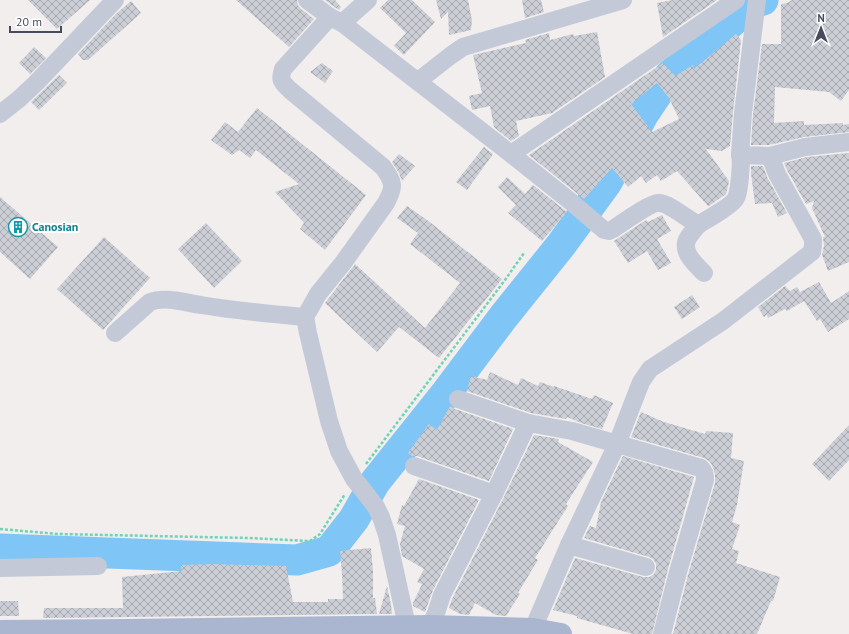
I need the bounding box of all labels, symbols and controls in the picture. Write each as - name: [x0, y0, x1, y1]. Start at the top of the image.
- scale bar: [10, 8, 61, 34]
- north arrow: [801, 8, 841, 48]
- text: N: [817, 11, 825, 25]
- text: 20 m: [16, 14, 42, 29]
- building icon: Canosian: [7, 216, 29, 238]
- place label: Canosian: [32, 219, 78, 234]

